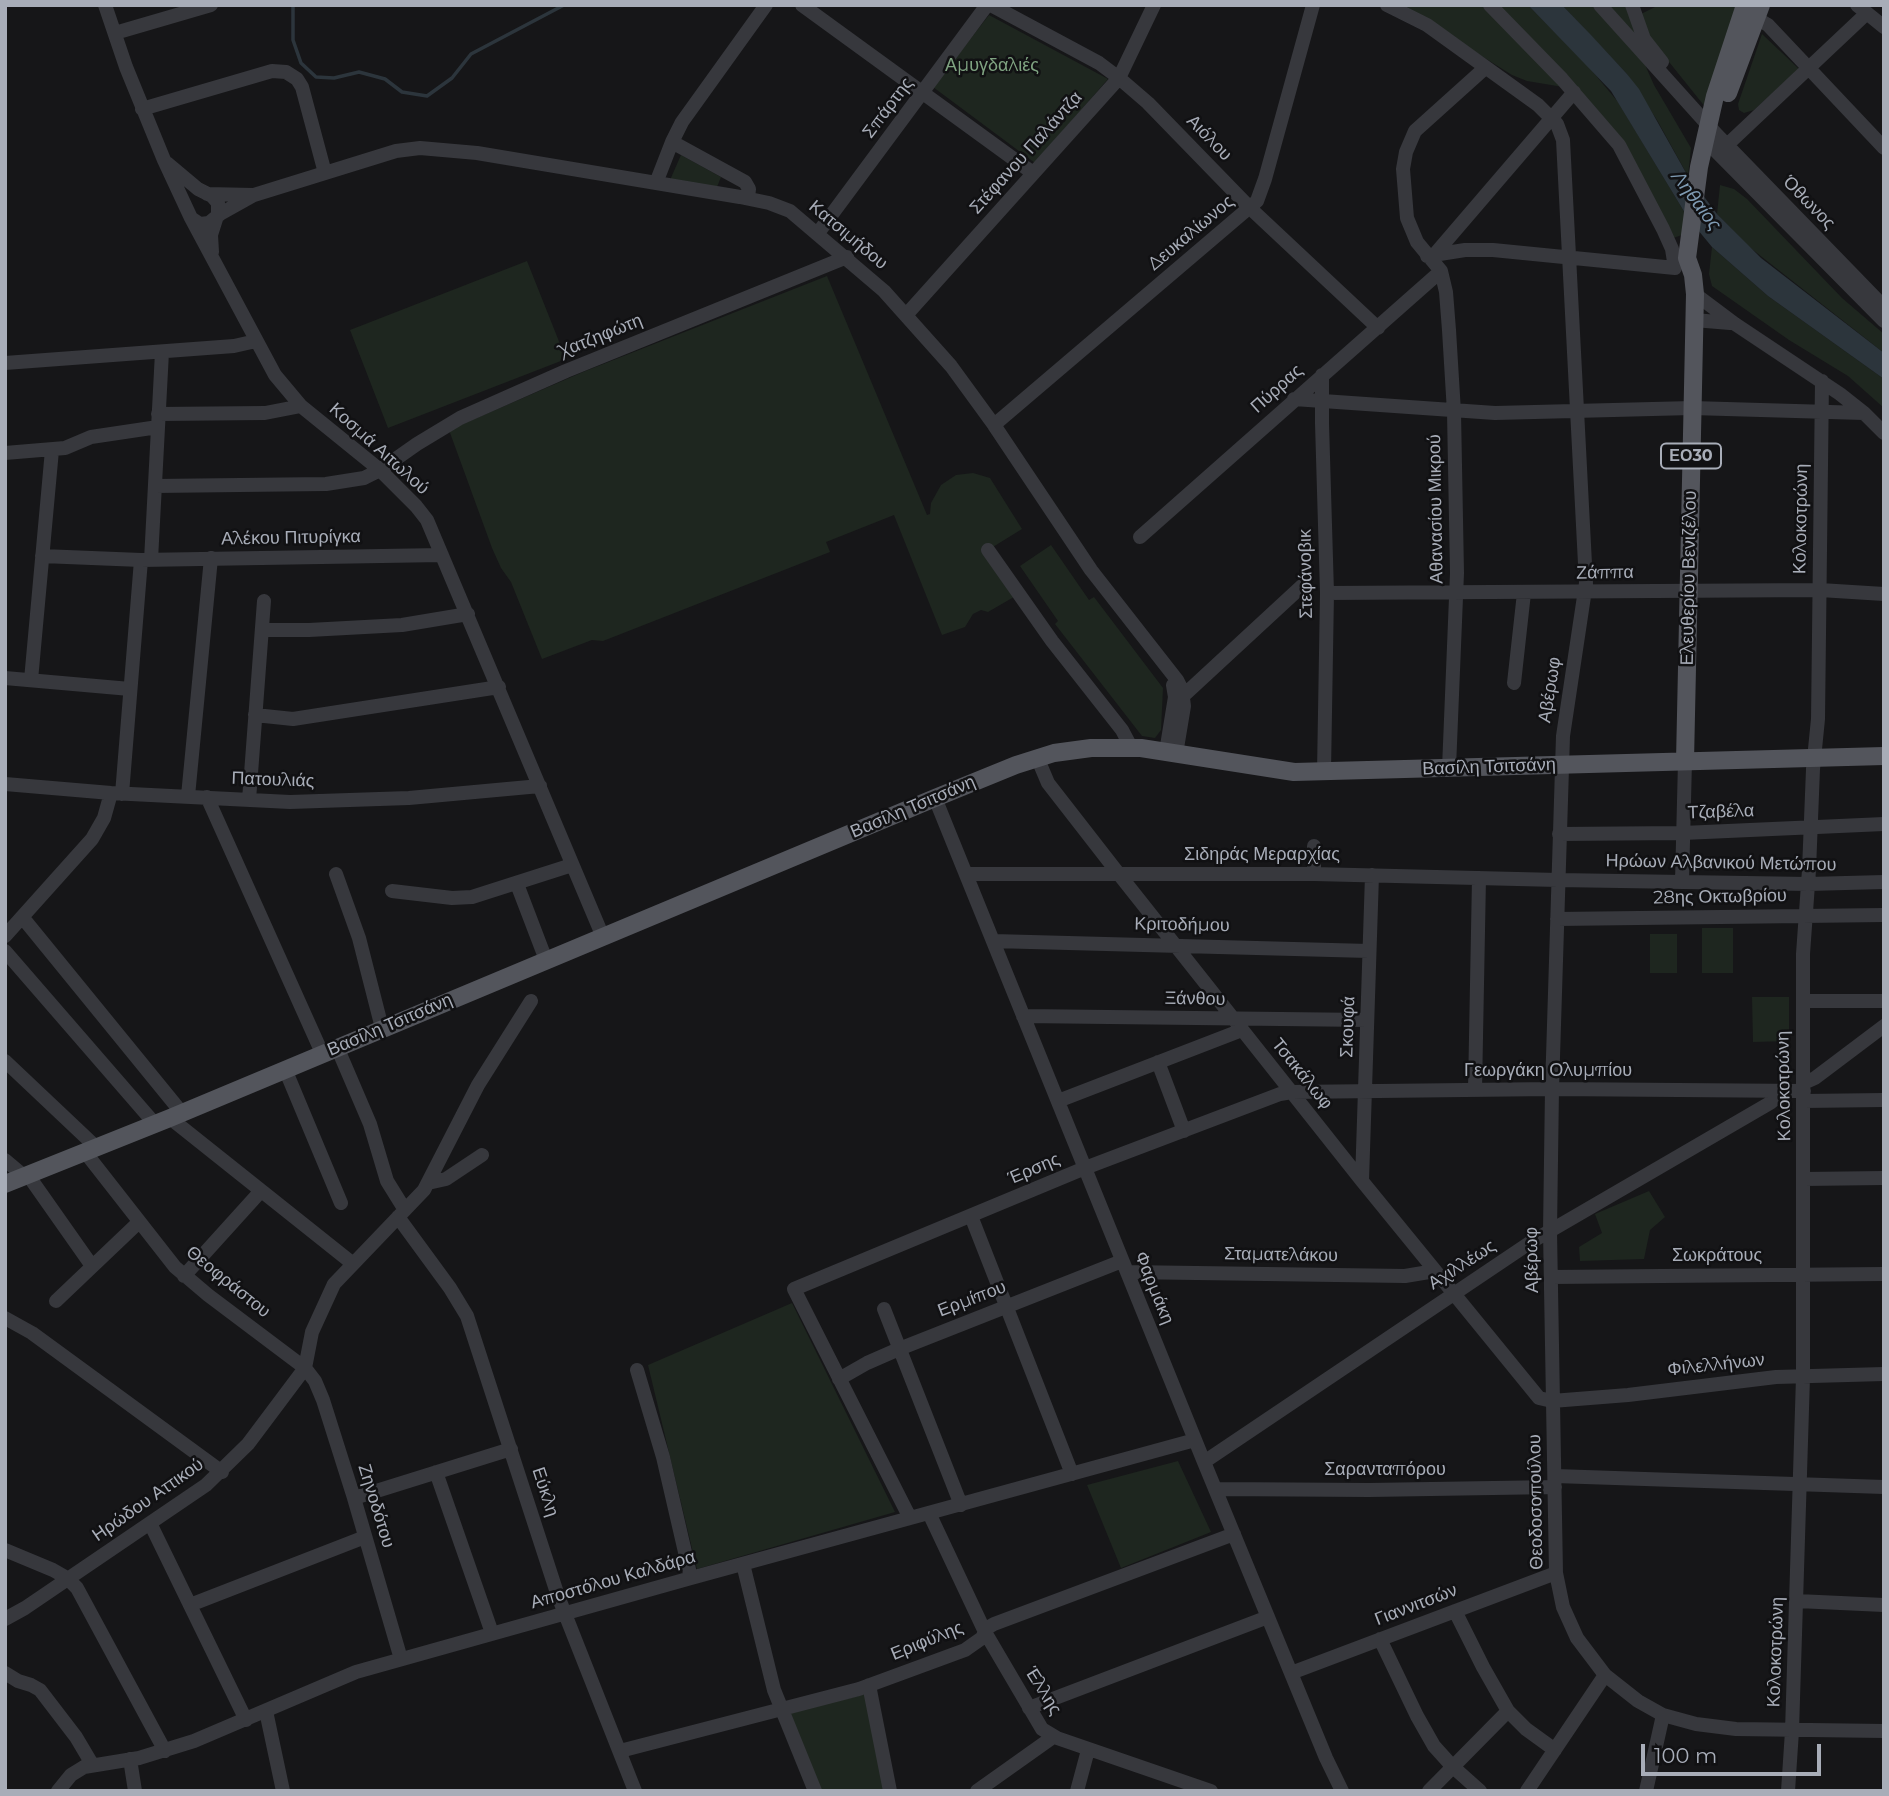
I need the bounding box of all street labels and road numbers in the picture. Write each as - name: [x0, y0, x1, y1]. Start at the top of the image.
- street label: Σπάρτης: [858, 73, 918, 143]
- street label: Στέφανου Παλάντζα: [965, 87, 1087, 219]
- street label: Αιόλου: [1182, 110, 1236, 166]
- street label: Όθωνος: [1778, 172, 1840, 234]
- street label: Δευκαλίωνος: [1144, 191, 1238, 275]
- street label: Κατσιμήδου: [804, 196, 892, 274]
- street label: Χατζηφώτη: [556, 310, 646, 362]
- street label: Πύρρας: [1247, 360, 1307, 418]
- street label: Κοσμά Αιτωλού: [325, 399, 433, 499]
- street label: Αθανασίου Μικρού: [1424, 434, 1448, 584]
- road number: ΕΟ30: [1661, 444, 1721, 468]
- street label: Κολοκοτρώνη: [1789, 464, 1813, 574]
- street label: Ελευθερίου Βενιζέλου: [1677, 490, 1701, 666]
- street label: Αλέκου Πιτυρίγκα: [221, 526, 361, 550]
- street label: Στεφάνοβικ: [1294, 529, 1318, 619]
- street label: Ζάππα: [1576, 562, 1634, 584]
- street label: Αβέρωφ: [1534, 656, 1566, 724]
- street label: Βασίλη Τσιτσάνη: [1422, 754, 1556, 780]
- street label: Πατουλιάς: [231, 768, 315, 792]
- street label: Βασίλη Τσιτσάνη: [847, 771, 979, 843]
- street label: Τζαβέλα: [1687, 800, 1755, 824]
- street label: Σιδηράς Μεραρχίας: [1184, 844, 1340, 866]
- street label: Ηρώων Αλβανικού Μετώπου: [1605, 850, 1837, 876]
- street label: 28ης Οκτωβρίου: [1653, 885, 1787, 909]
- street label: Κριτοδήμου: [1134, 913, 1230, 937]
- street label: Ξάνθου: [1164, 988, 1226, 1010]
- street label: Βασίλη Τσιτσάνη: [324, 989, 456, 1061]
- street label: Σκουφά: [1336, 996, 1360, 1058]
- street label: Κολοκοτρώνη: [1772, 1031, 1796, 1141]
- street label: Τσακάλωφ: [1267, 1034, 1337, 1114]
- street label: Γεωργάκη Ολυμπίου: [1464, 1060, 1632, 1082]
- street label: Έρσης: [1005, 1148, 1063, 1190]
- street label: Αβέρωφ: [1521, 1227, 1543, 1293]
- street label: Αχιλλέως: [1424, 1235, 1500, 1295]
- street label: Θεοφράστου: [182, 1241, 274, 1323]
- street label: Σταματελάκου: [1224, 1243, 1338, 1267]
- street label: Σωκράτους: [1672, 1245, 1762, 1267]
- street label: Φαρμάκη: [1130, 1248, 1178, 1328]
- street label: Ερμίπου: [935, 1276, 1009, 1322]
- street label: Φιλελλήνων: [1666, 1349, 1766, 1381]
- street label: Θεοδοσοπούλου: [1524, 1434, 1548, 1570]
- street label: Ηρώδου Αττικού: [88, 1454, 208, 1546]
- street label: Σαρανταπόρου: [1324, 1459, 1446, 1481]
- street label: Ζηνοδότου: [353, 1461, 399, 1551]
- street label: Εύκλη: [527, 1465, 563, 1519]
- street label: Αποστόλου Καλδάρα: [528, 1546, 698, 1614]
- street label: Γιαννιτσών: [1372, 1579, 1460, 1631]
- street label: Κολοκοτρώνη: [1763, 1596, 1789, 1708]
- street label: Εριφύλης: [888, 1617, 966, 1665]
- street label: Έλλης: [1020, 1663, 1066, 1719]

